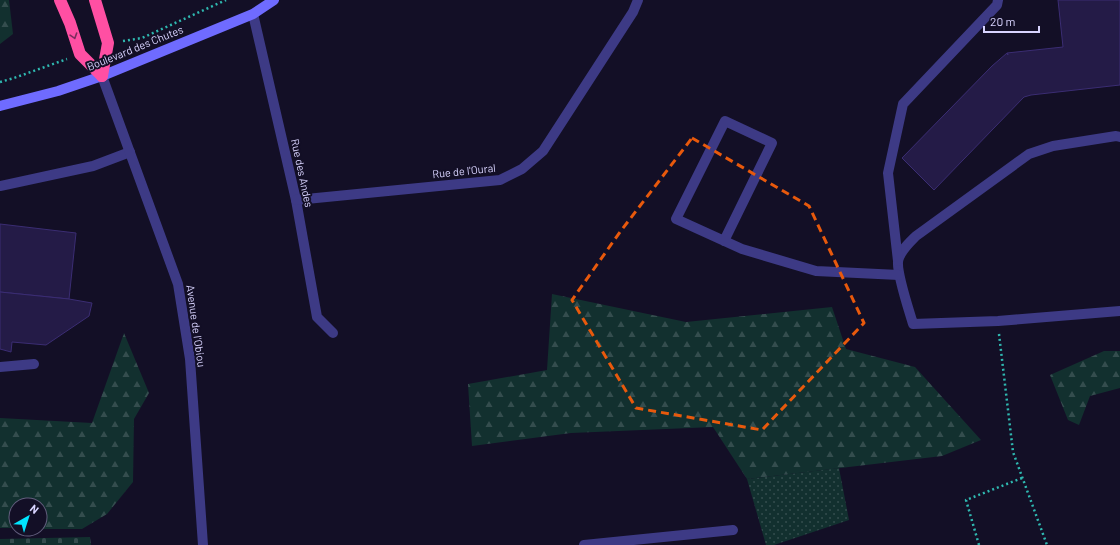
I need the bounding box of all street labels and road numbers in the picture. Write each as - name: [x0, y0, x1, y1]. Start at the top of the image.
- street label: Boulevard des Chutes: [85, 22, 185, 73]
- street label: Rue des Andes: [289, 138, 316, 208]
- street label: Rue de l'Oural: [432, 161, 496, 180]
- street label: Avenue de l'Obiou: [184, 284, 209, 368]

